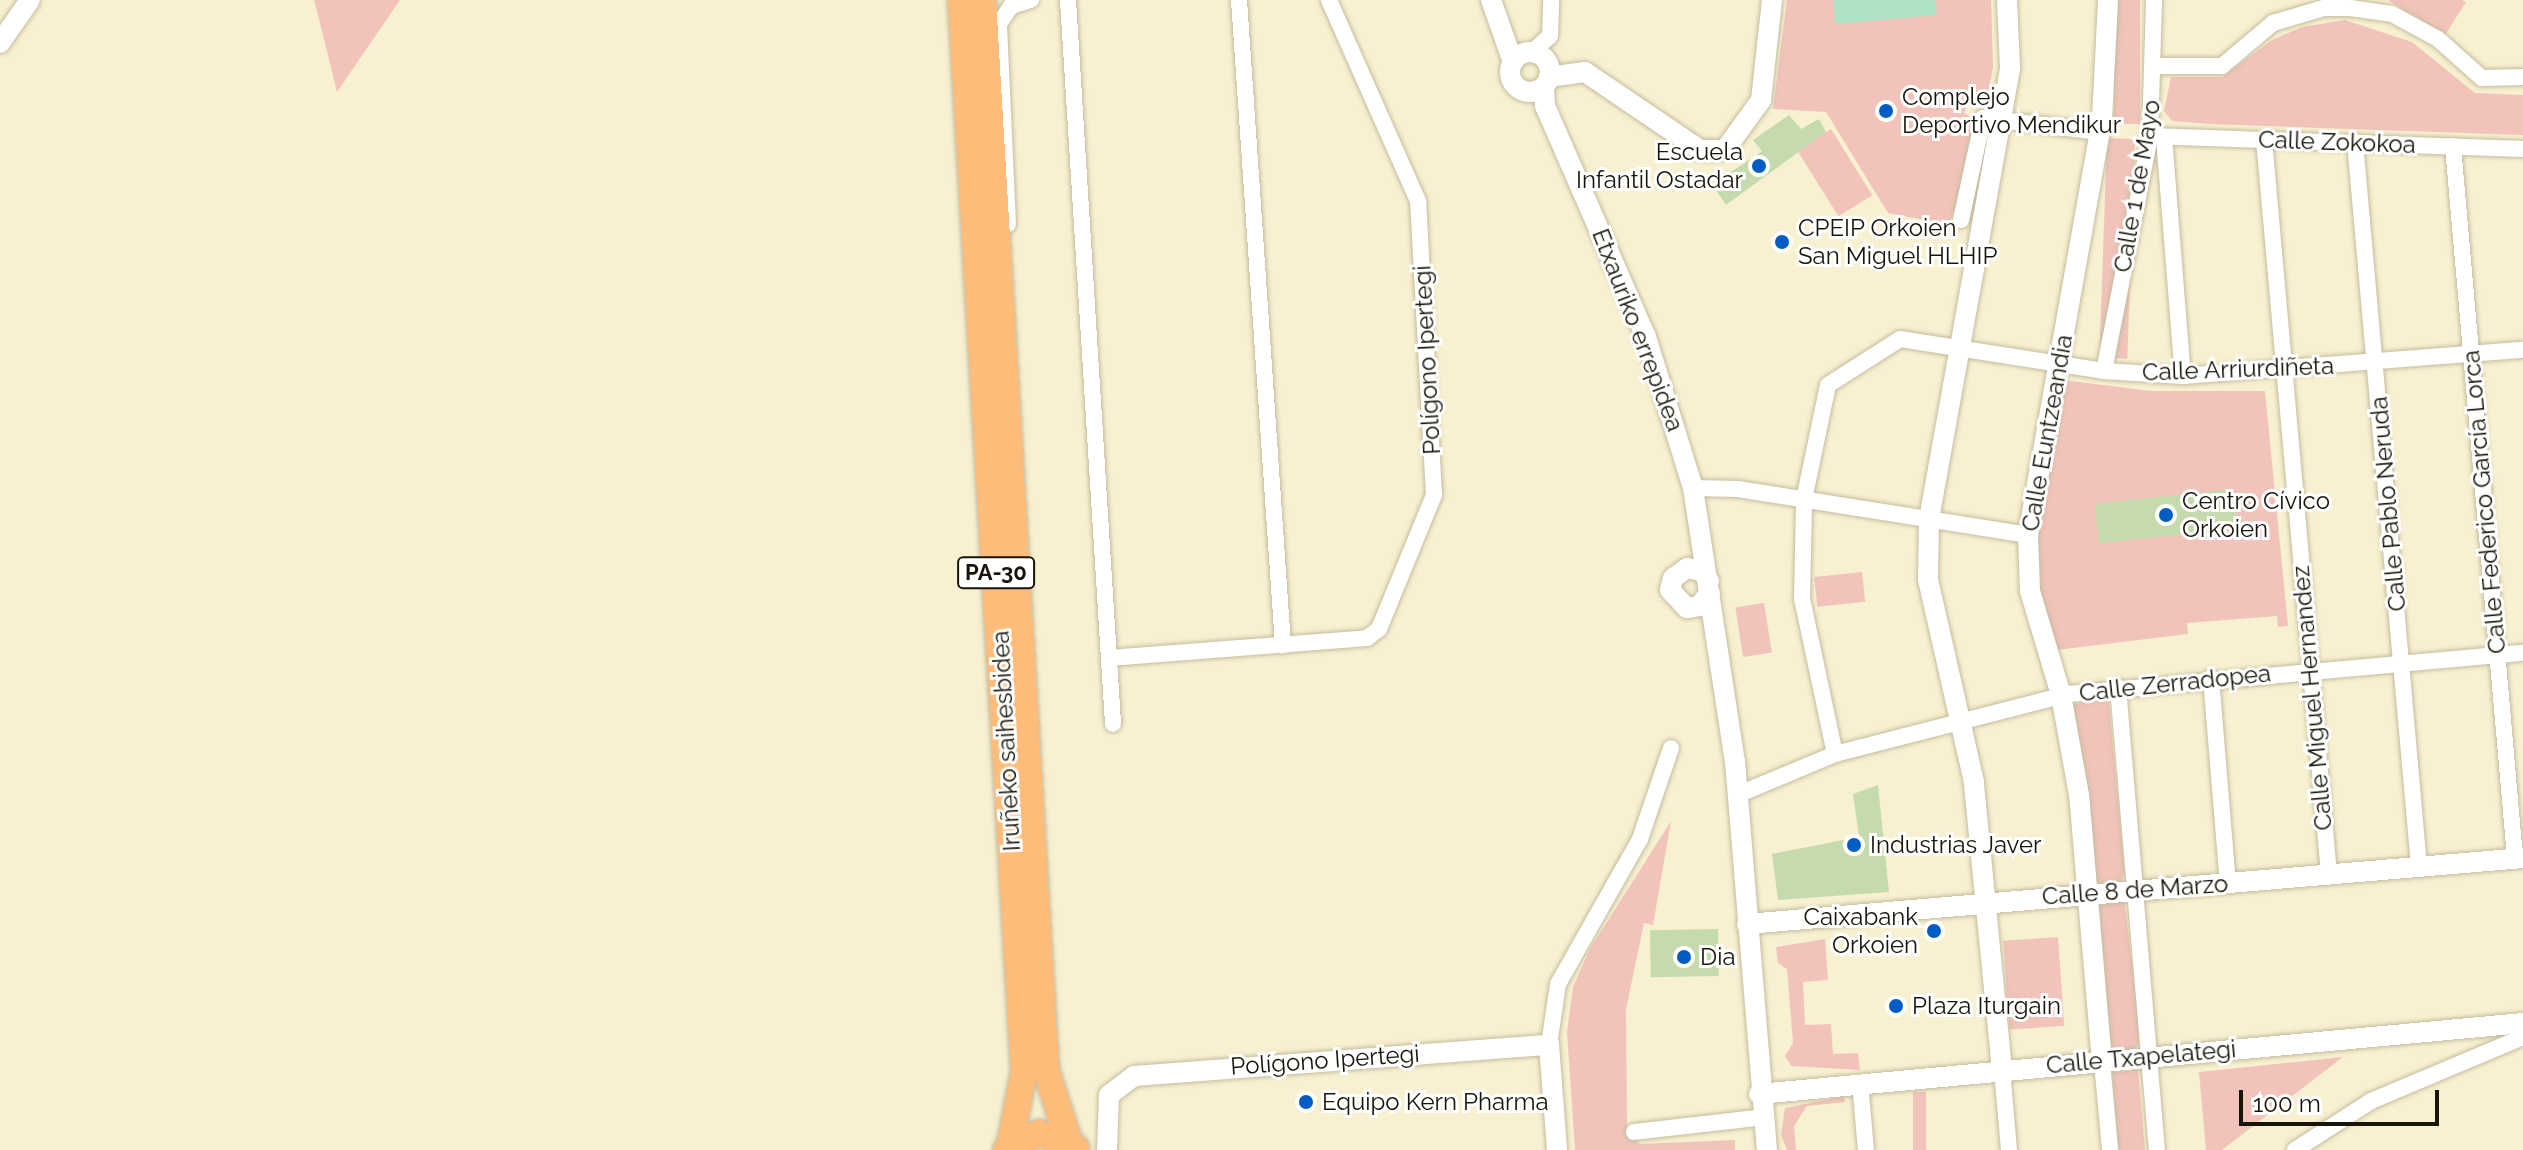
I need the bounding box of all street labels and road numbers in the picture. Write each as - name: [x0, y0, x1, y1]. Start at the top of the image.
- street label: Calle 1 de Mayo: [2108, 97, 2166, 275]
- street label: Calle Zokokoa: [2258, 125, 2416, 159]
- street label: Etxauriko errepidea: [1586, 225, 1690, 435]
- street label: Polígono Ipertegi: [1408, 265, 1446, 455]
- street label: Calle Euntzeandia: [2016, 332, 2078, 534]
- street label: Calle Federico García Lorca: [2456, 349, 2512, 655]
- street label: Calle Arriurdiñeta: [2141, 351, 2335, 387]
- street label: Calle Pablo Neruda: [2364, 395, 2412, 613]
- road number: PA-30: [956, 555, 1036, 591]
- street label: Calle Miguel Hernandez: [2286, 564, 2338, 832]
- street label: Iruñeko saihesbidea: [986, 630, 1026, 852]
- street label: Calle Zerradopea: [2078, 659, 2272, 707]
- street label: Calle 8 de Marzo: [2041, 869, 2229, 911]
- street label: Calle Txapelategi: [2045, 1034, 2237, 1080]
- street label: Polígono Ipertegi: [1229, 1039, 1421, 1081]

